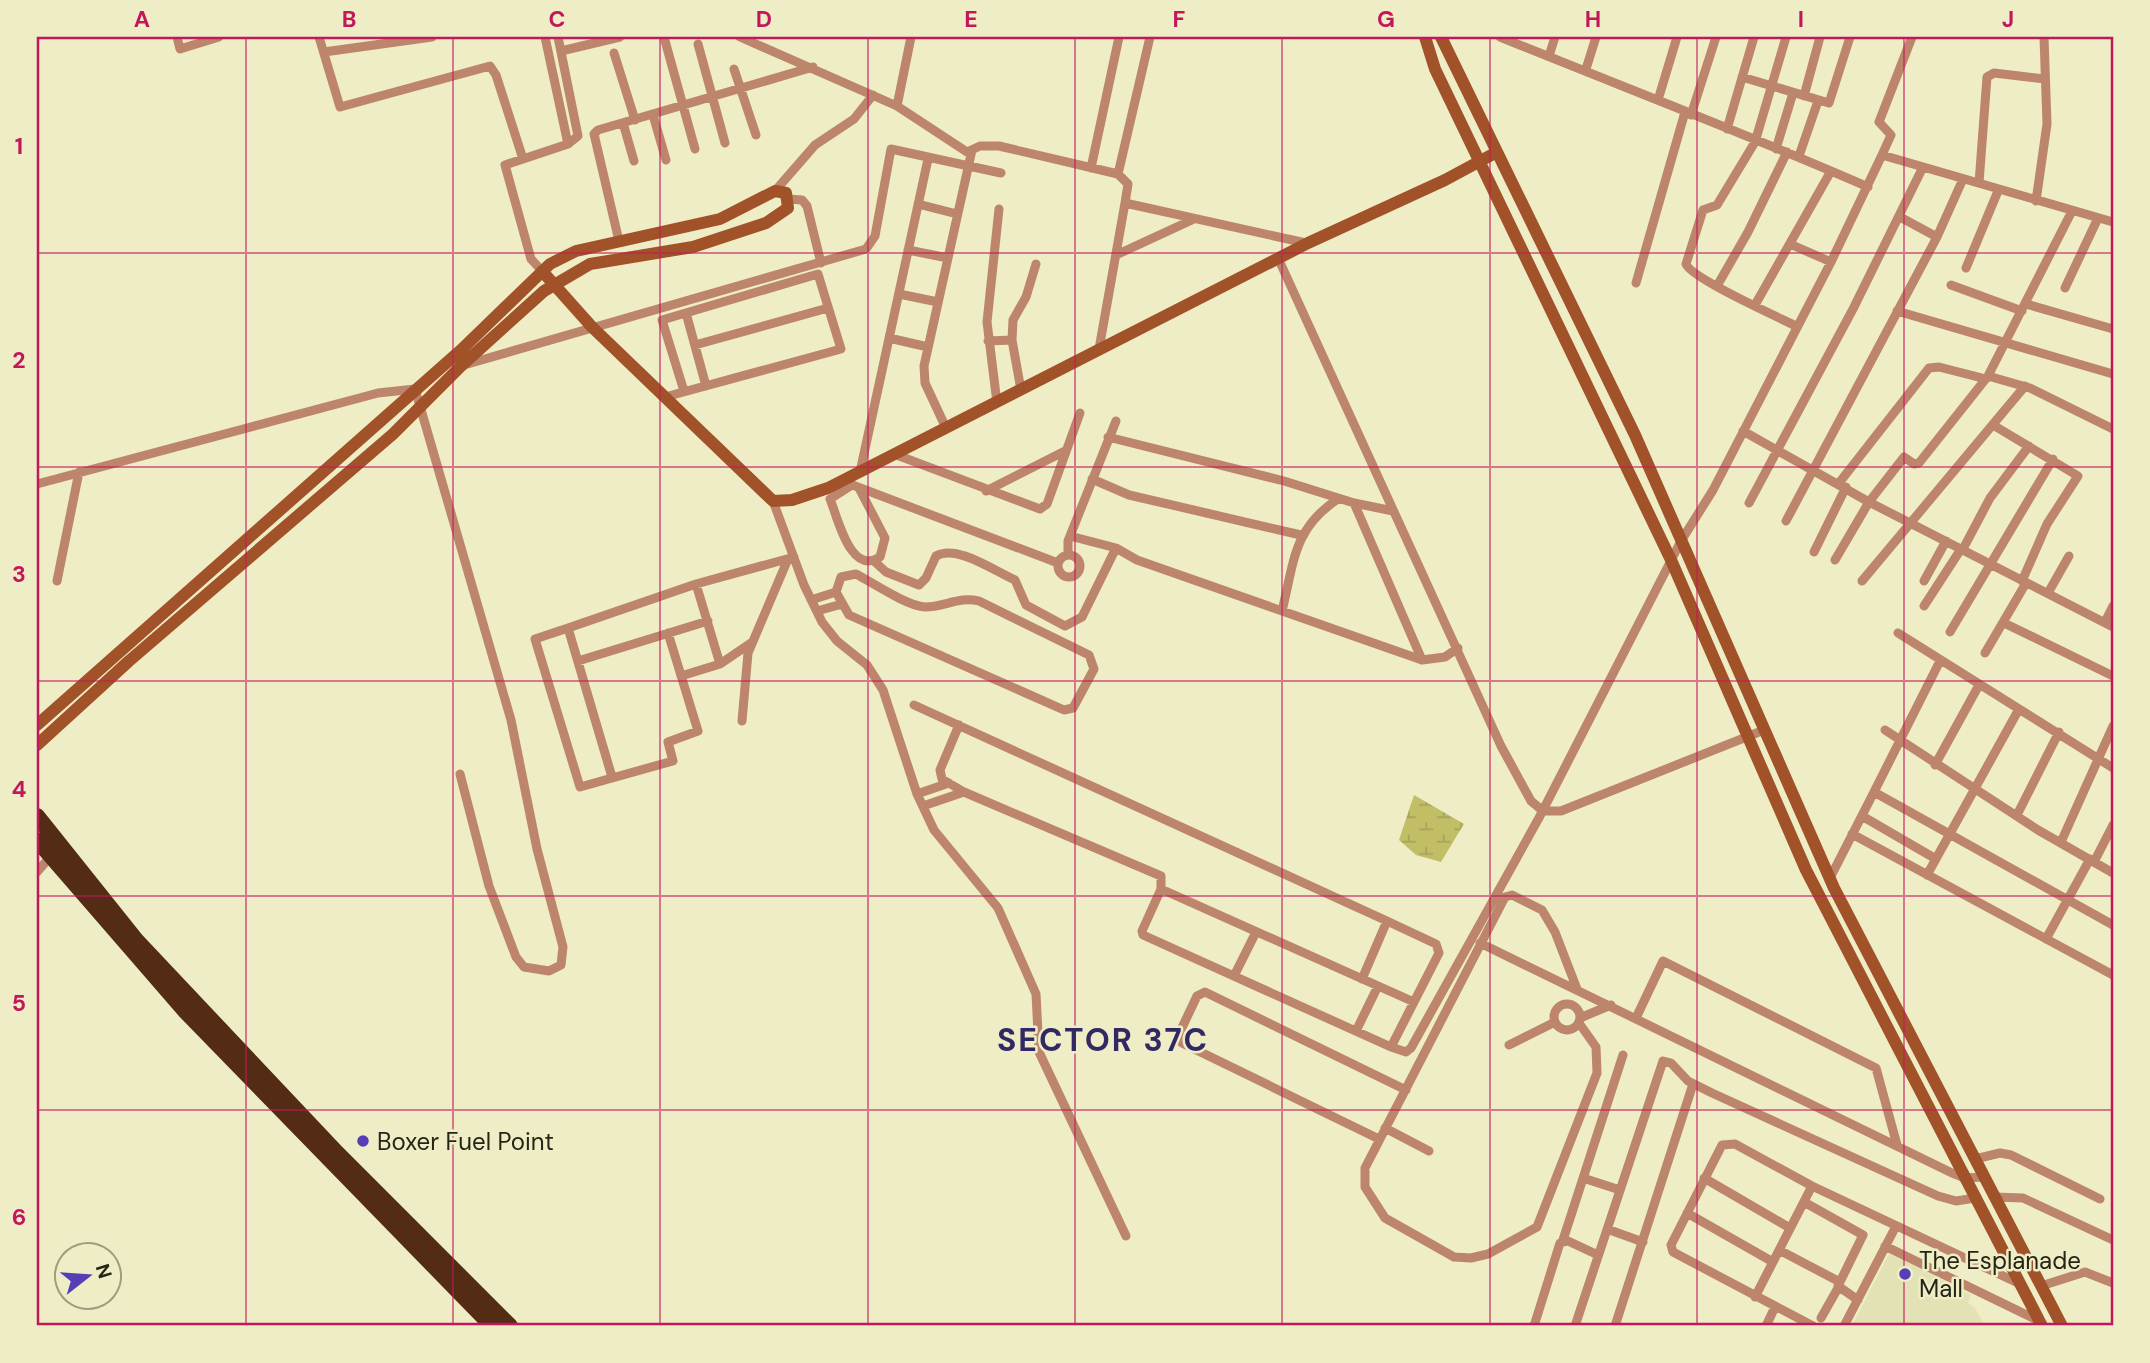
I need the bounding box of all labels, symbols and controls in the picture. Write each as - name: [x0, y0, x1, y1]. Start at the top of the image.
- text: A: [134, 4, 150, 34]
- text: B: [342, 4, 356, 34]
- text: C: [549, 4, 565, 34]
- text: D: [756, 4, 772, 34]
- text: E: [964, 4, 978, 34]
- text: F: [1173, 4, 1186, 34]
- text: G: [1377, 4, 1395, 34]
- text: H: [1585, 4, 1601, 34]
- text: I: [1798, 4, 1804, 34]
- text: J: [2002, 4, 2014, 34]
- text: 1: [15, 131, 23, 161]
- text: 2: [12, 345, 26, 375]
- text: 3: [12, 559, 26, 589]
- text: 4: [12, 774, 27, 804]
- text: 5: [12, 988, 26, 1018]
- district label: SECTOR 37C: [997, 1019, 1209, 1061]
- place label: Boxer Fuel Point: [377, 1126, 554, 1157]
- marker: Boxer Fuel Point: [355, 1133, 371, 1149]
- text: 6: [12, 1202, 26, 1232]
- north arrow: [52, 1240, 122, 1310]
- place label: The Esplanade Mall: [1919, 1245, 2081, 1304]
- text: N: [90, 1261, 118, 1281]
- marker: The Esplanade Mall: [1897, 1266, 1913, 1282]

